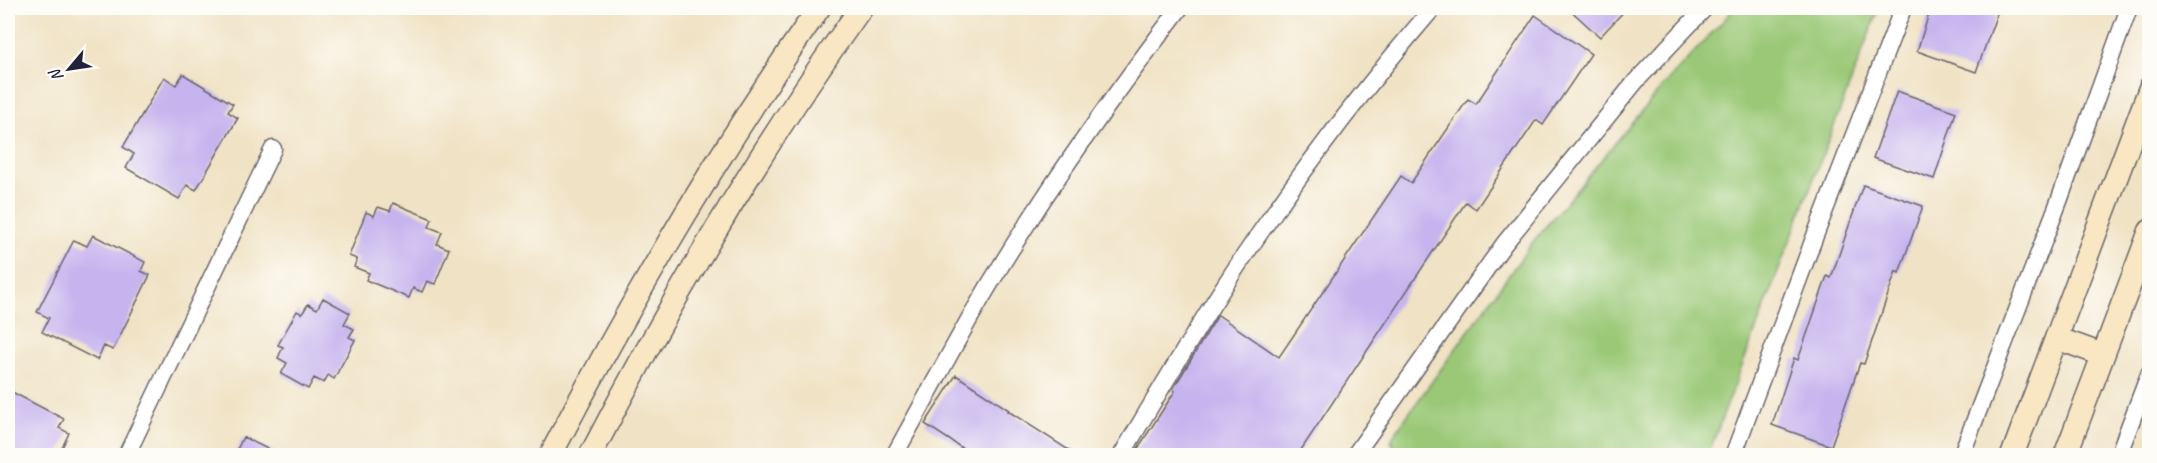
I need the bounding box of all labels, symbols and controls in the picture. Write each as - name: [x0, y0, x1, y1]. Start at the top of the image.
- north arrow: [39, 39, 99, 99]
- text: N: [44, 64, 68, 85]

